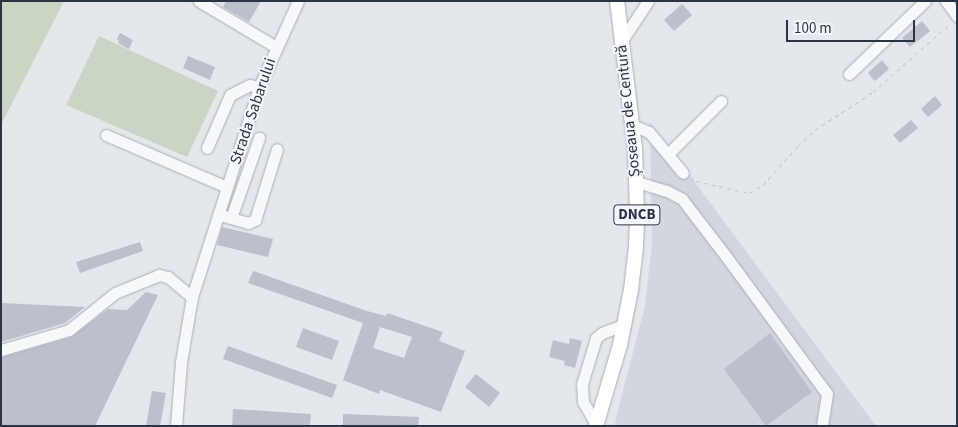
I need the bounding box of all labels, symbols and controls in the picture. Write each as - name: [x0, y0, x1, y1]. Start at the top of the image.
- scale bar: [788, 10, 917, 42]
- text: 100 m: [794, 18, 832, 39]
- street label: Șoseaua de Centură: [612, 44, 644, 178]
- street label: Strada Sabarului: [226, 55, 280, 167]
- road number: DNCB: [613, 202, 661, 228]

